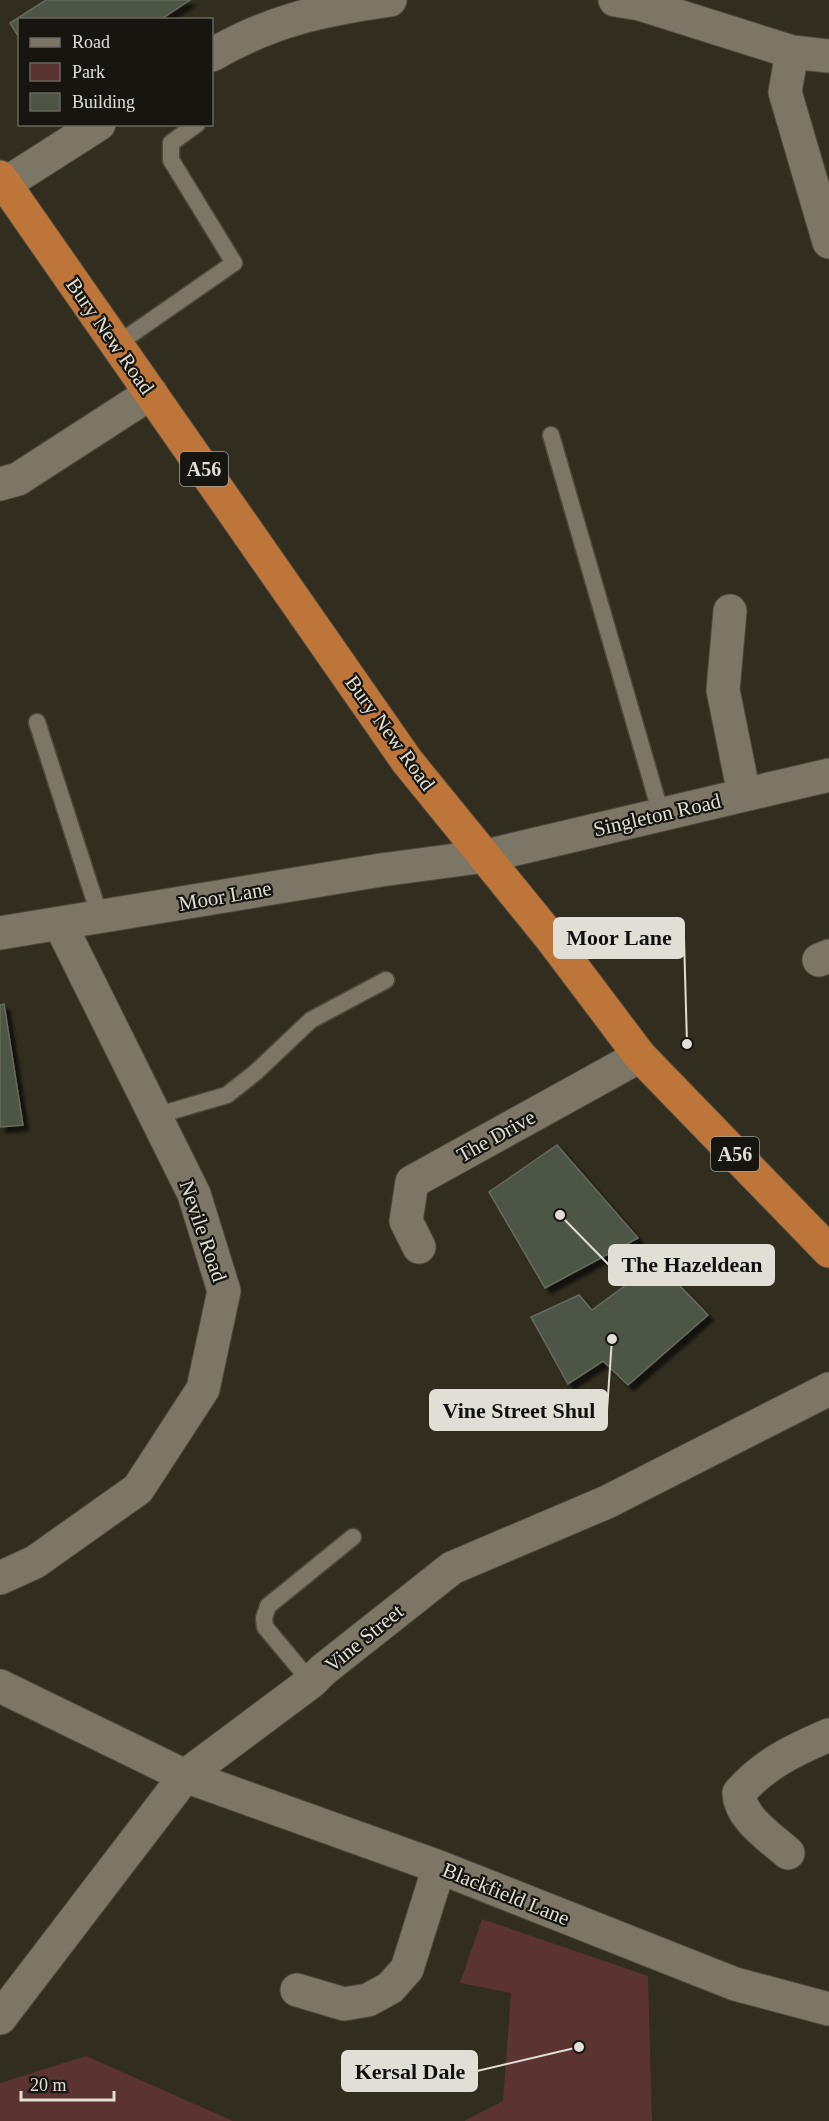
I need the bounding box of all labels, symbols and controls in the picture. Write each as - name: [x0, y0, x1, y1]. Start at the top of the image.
- legend: [18, 18, 213, 126]
- text: Road: [72, 32, 110, 52]
- text: Park: [72, 62, 105, 82]
- text: Building: [72, 92, 135, 112]
- street label: Bury New Road: [61, 273, 159, 399]
- road number: A56: [180, 452, 228, 486]
- street label: Bury New Road: [340, 671, 440, 796]
- street label: Singleton Road: [591, 789, 724, 841]
- street label: Moor Lane: [177, 876, 273, 916]
- callout: Moor Lane: [554, 918, 684, 958]
- text: Moor Lane: [566, 925, 672, 950]
- street label: The Drive: [453, 1105, 539, 1167]
- road number: A56: [711, 1137, 759, 1171]
- street label: Nevile Road: [174, 1177, 232, 1285]
- callout: The Hazeldean: [609, 1245, 774, 1285]
- text: The Hazeldean: [621, 1252, 763, 1277]
- callout: Vine Street Shul: [430, 1390, 607, 1430]
- text: Vine Street Shul: [443, 1398, 595, 1423]
- street label: Vine Street: [320, 1599, 408, 1677]
- street label: Blackfield Lane: [439, 1858, 573, 1930]
- callout: Kersal Dale: [342, 2051, 477, 2091]
- text: Kersal Dale: [355, 2059, 466, 2084]
- scale bar: [21, 2064, 114, 2102]
- text: 20 m: [30, 2075, 67, 2095]

